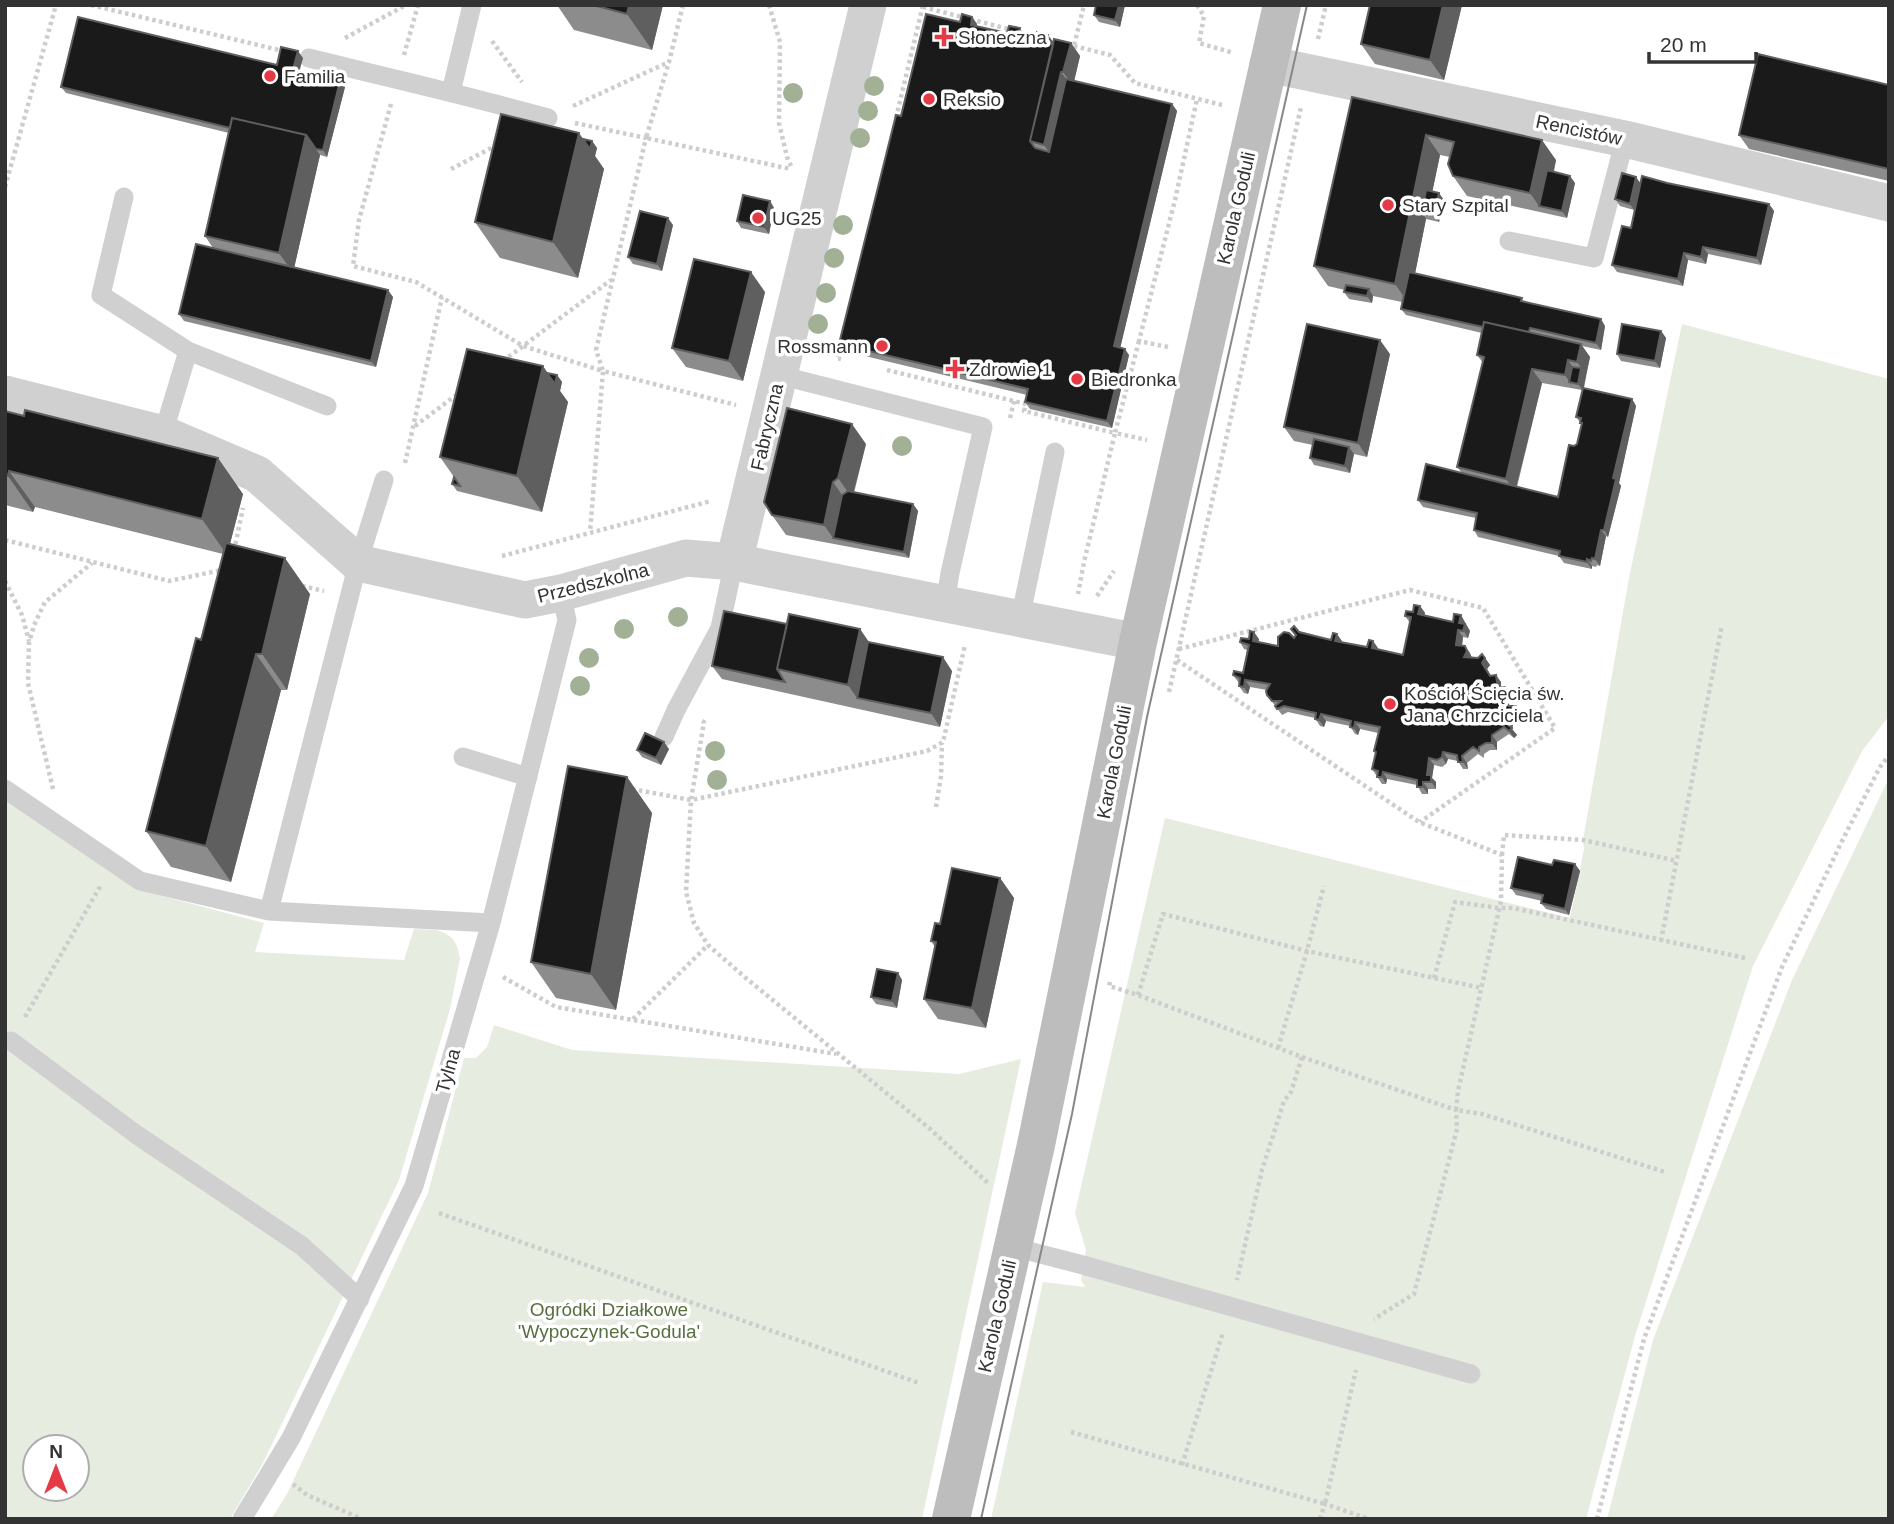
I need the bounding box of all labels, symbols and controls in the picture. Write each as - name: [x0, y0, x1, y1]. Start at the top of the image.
- scale bar: [1649, 21, 1756, 65]
- place label: Słoneczna: [958, 27, 1047, 48]
- marker: Słoneczna: [936, 29, 952, 45]
- text: 20 m: [1660, 33, 1707, 56]
- place label: Familia: [284, 66, 346, 87]
- marker: Familia: [262, 68, 278, 84]
- place label: Reksio: [943, 89, 1001, 110]
- marker: Reksio: [921, 91, 937, 107]
- street label: Rencistów: [1534, 111, 1624, 149]
- street label: Karola Goduli: [1213, 150, 1259, 266]
- place label: Stary Szpital: [1402, 195, 1509, 216]
- marker: Stary Szpital: [1380, 197, 1396, 213]
- place label: UG25: [772, 208, 822, 229]
- marker: UG25: [750, 210, 766, 226]
- place label: Rossmann: [777, 336, 868, 357]
- marker: Rossmann: [874, 338, 890, 354]
- place label: Zdrowie 1: [969, 359, 1052, 380]
- marker: Zdrowie 1: [947, 361, 963, 377]
- place label: Biedronka: [1091, 369, 1177, 390]
- marker: Biedronka: [1069, 371, 1085, 387]
- street label: Fabryczna: [747, 381, 787, 473]
- street label: Przedszkolna: [535, 559, 651, 607]
- place label: Kościół Ścięcia św. Jana Chrzciciela: [1404, 683, 1565, 726]
- marker: Kościół Ścięcia św. Jana Chrzciciela: [1382, 696, 1398, 712]
- street label: Karola Goduli: [1093, 703, 1135, 821]
- street label: Tylna: [432, 1046, 464, 1096]
- street label: Karola Goduli: [974, 1258, 1020, 1374]
- park label: Ogródki Działkowe 'Wypoczynek-Godula': [518, 1299, 700, 1342]
- north arrow: [21, 1433, 91, 1503]
- text: N: [49, 1441, 63, 1462]

